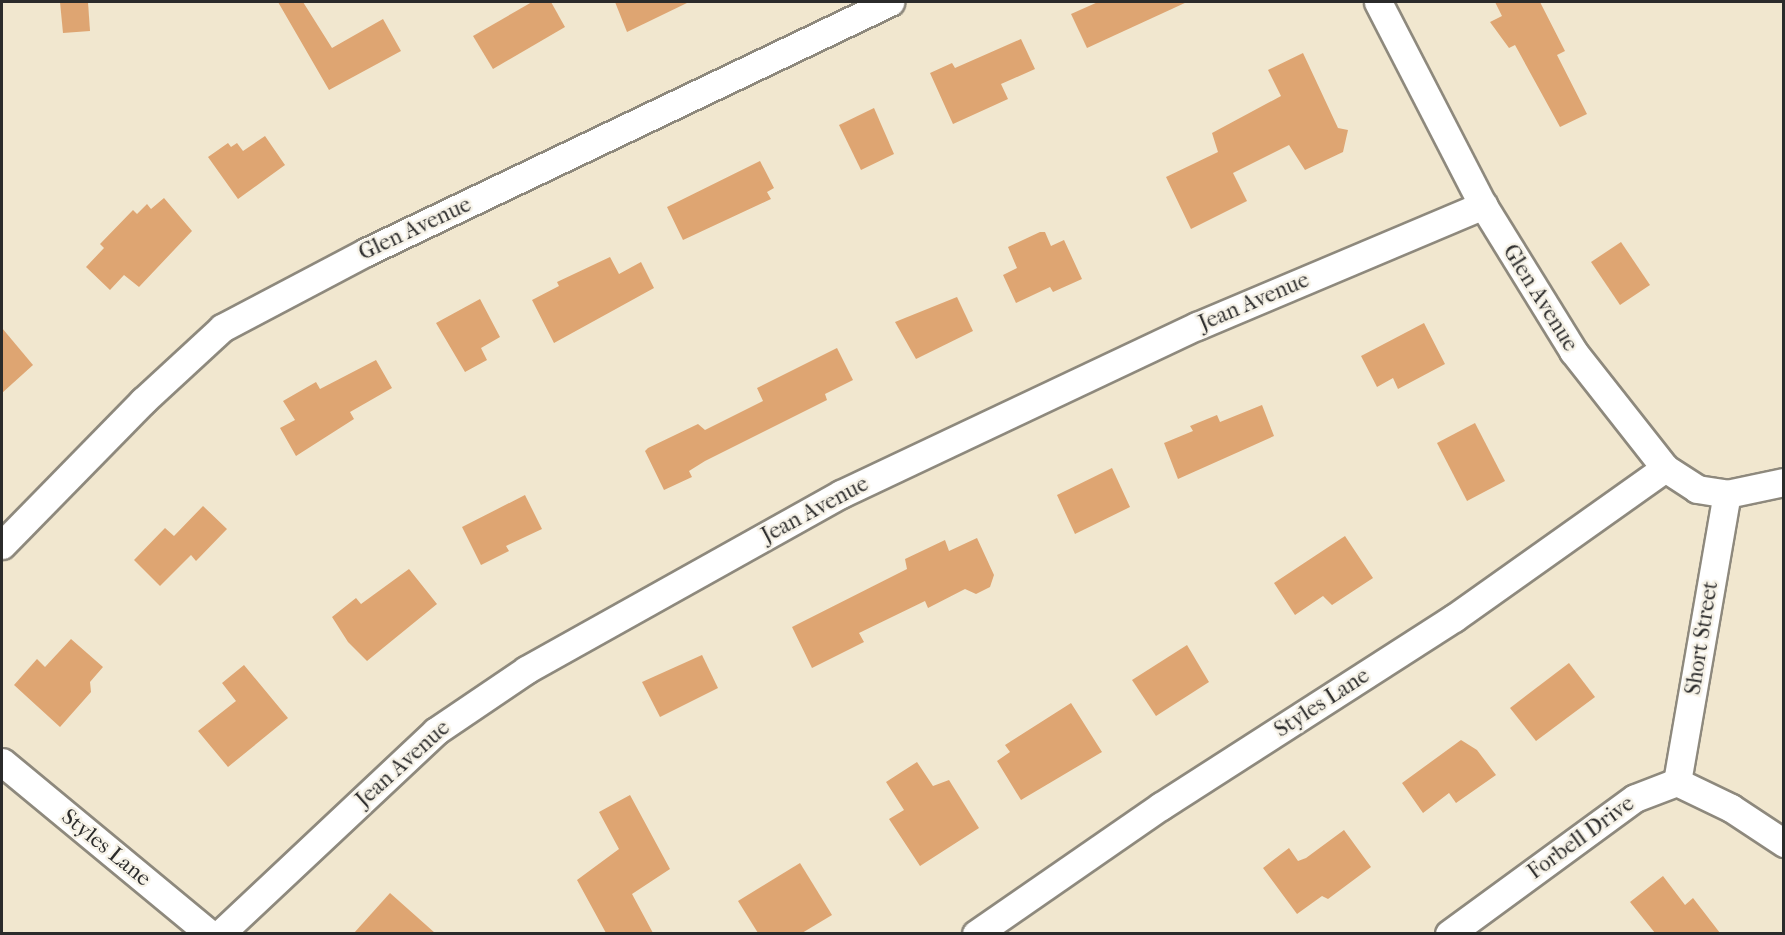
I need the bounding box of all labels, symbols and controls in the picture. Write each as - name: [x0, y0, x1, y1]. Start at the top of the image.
- street label: Glen Avenue: [355, 191, 475, 267]
- street label: Glen Avenue: [1497, 240, 1583, 356]
- street label: Jean Avenue: [1195, 267, 1313, 337]
- street label: Jean Avenue: [757, 471, 873, 549]
- street label: Short Street: [1680, 579, 1724, 697]
- street label: Styles Lane: [1270, 663, 1374, 743]
- street label: Jean Avenue: [351, 715, 455, 813]
- street label: Forbell Drive: [1523, 791, 1639, 885]
- street label: Styles Lane: [56, 804, 156, 892]

